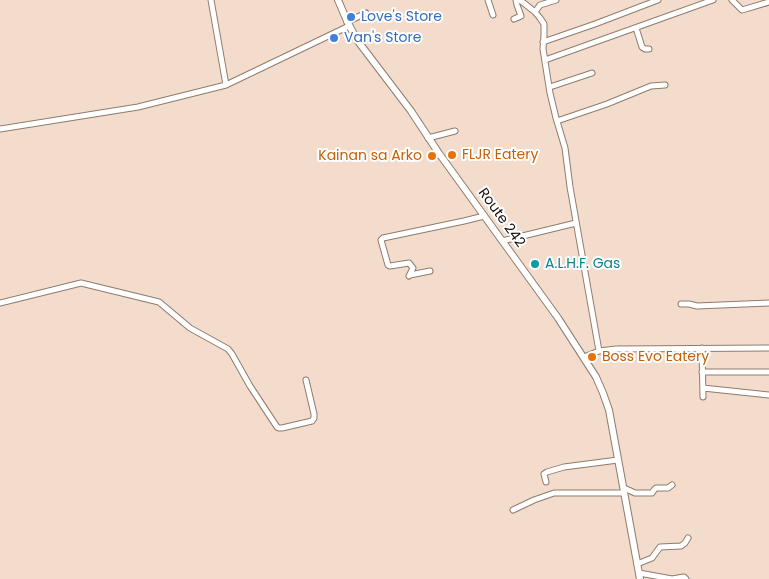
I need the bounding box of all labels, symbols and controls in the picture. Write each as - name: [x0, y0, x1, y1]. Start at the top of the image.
- place label: Love's Store: [361, 9, 442, 25]
- marker: Love's Store: [345, 11, 357, 23]
- place label: Van's Store: [344, 30, 421, 46]
- marker: Van's Store: [328, 32, 340, 44]
- place label: FLJR Eatery: [462, 147, 538, 163]
- place label: Kainan sa Arko: [318, 148, 422, 164]
- marker: FLJR Eatery: [446, 149, 458, 161]
- marker: Kainan sa Arko: [426, 150, 438, 162]
- street label: Route 242: [474, 185, 528, 251]
- place label: A.L.H.F. Gas: [545, 256, 620, 272]
- marker: A.L.H.F. Gas: [529, 258, 541, 270]
- place label: Boss Evo Eatery: [602, 349, 709, 365]
- marker: Boss Evo Eatery: [586, 351, 598, 363]

